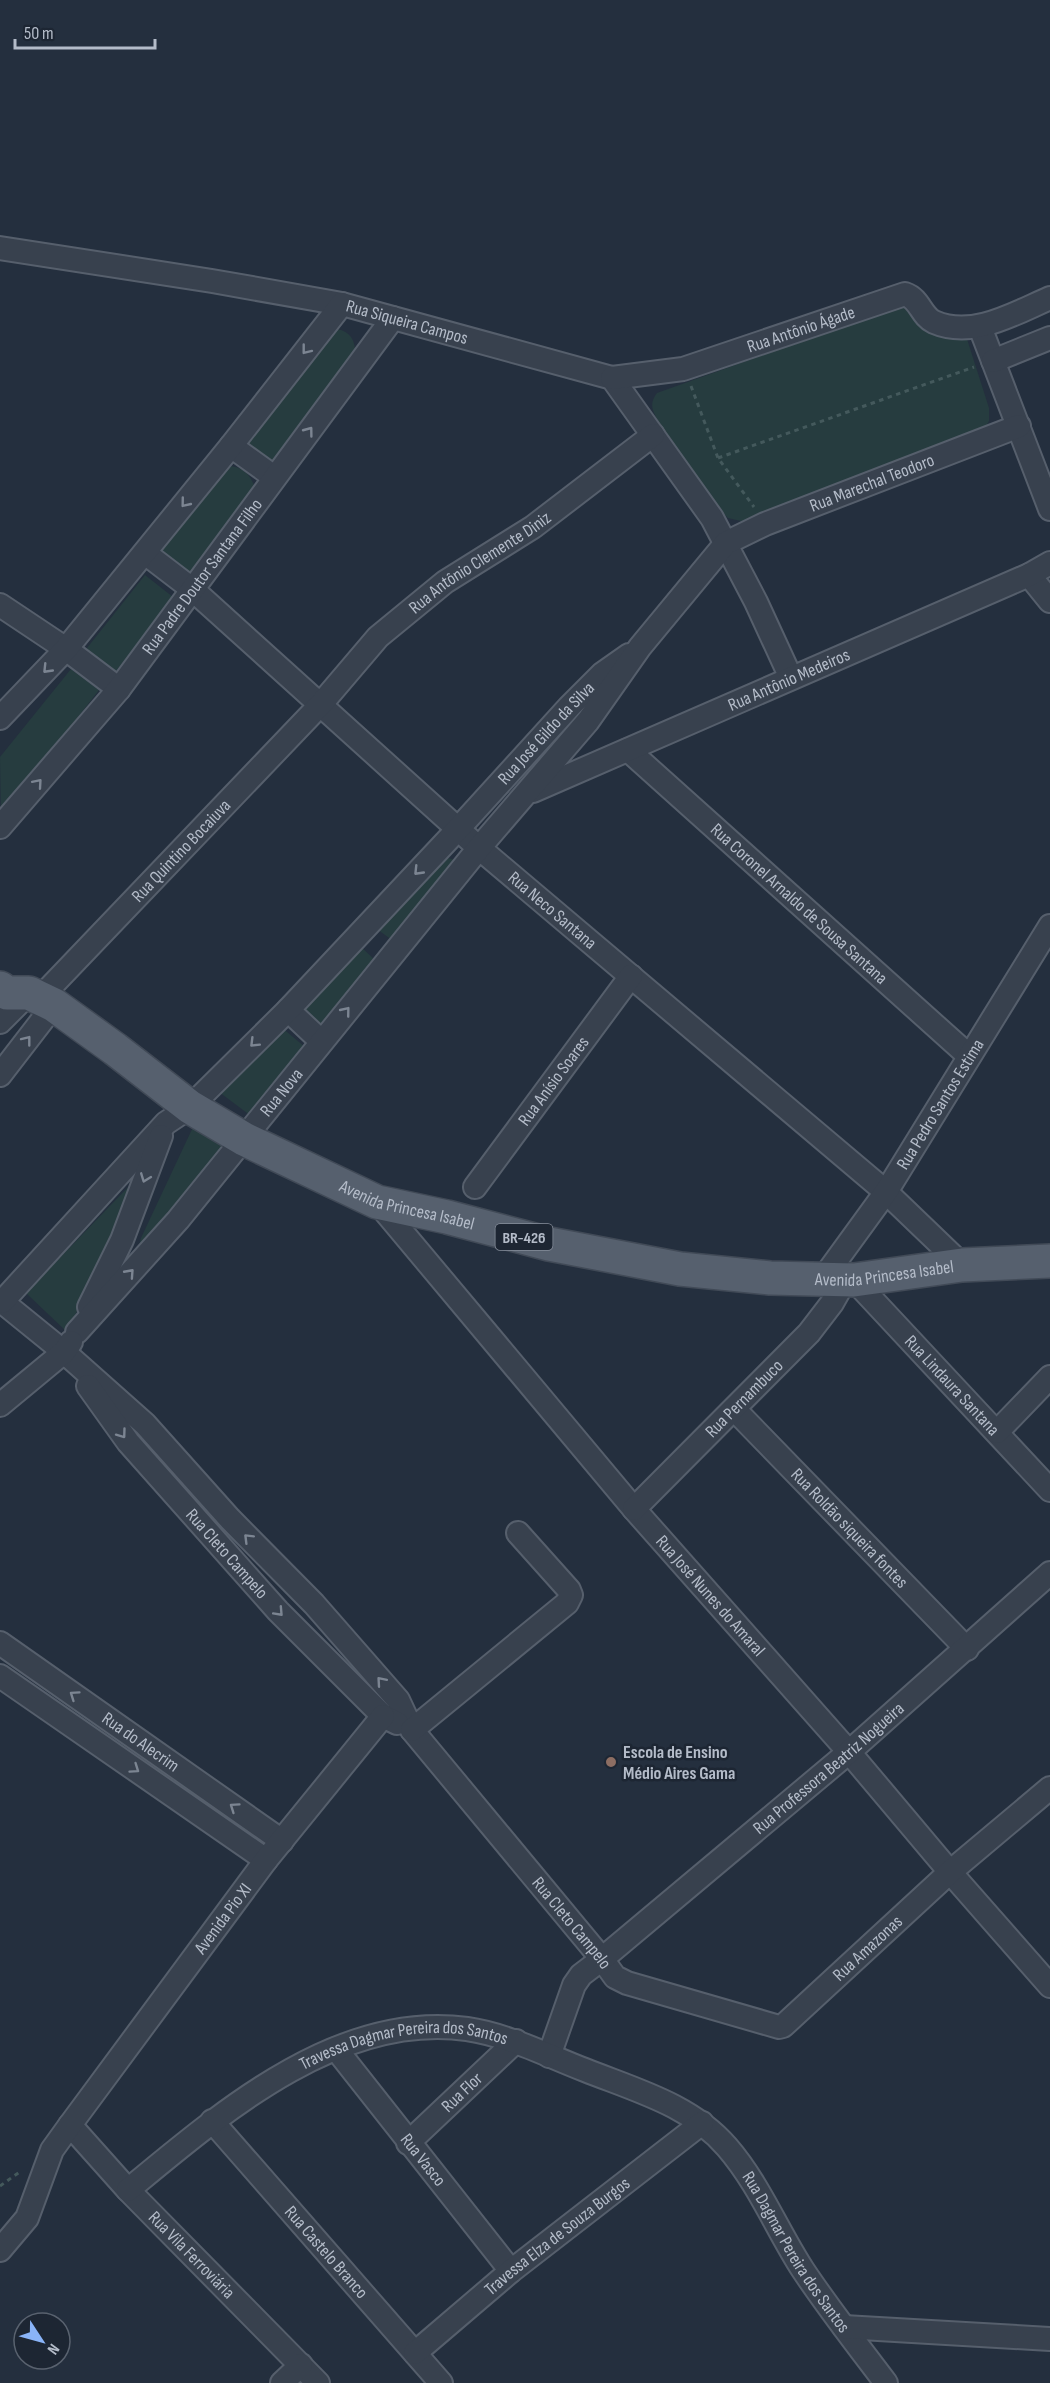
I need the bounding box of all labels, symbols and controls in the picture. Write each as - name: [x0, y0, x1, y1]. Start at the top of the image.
- scale bar: [15, 12, 154, 50]
- text: 50 m: [24, 23, 54, 44]
- street label: Rua Siqueira Campos: [344, 296, 470, 349]
- street label: Rua Antônio Ágade: [744, 302, 858, 358]
- one-way arrow: [303, 343, 314, 354]
- one-way arrow: [302, 426, 313, 437]
- street label: Rua Marechal Teodoro: [807, 450, 937, 517]
- street label: Rua Padre Doutor Santana Filho: [138, 495, 267, 659]
- one-way arrow: [182, 496, 193, 507]
- street label: Rua Antônio Clemente Diniz: [405, 507, 556, 618]
- street label: Rua Antônio Medeiros: [725, 644, 853, 716]
- one-way arrow: [43, 662, 54, 672]
- street label: Rua José Gildo da Silva: [494, 678, 599, 789]
- one-way arrow: [31, 779, 42, 790]
- street label: Rua Quintino Bocaiuva: [127, 795, 235, 907]
- street label: Rua Coronel Arnaldo de Sousa Santana: [706, 819, 892, 989]
- one-way arrow: [414, 865, 425, 875]
- street label: Rua Neco Santana: [504, 867, 601, 954]
- one-way arrow: [338, 1007, 349, 1018]
- street label: Rua Anísio Soares: [514, 1032, 594, 1130]
- street label: Rua Pedro Santos Estima: [892, 1035, 989, 1173]
- one-way arrow: [20, 1036, 31, 1047]
- one-way arrow: [251, 1036, 261, 1047]
- street label: Rua Nova: [256, 1064, 307, 1121]
- one-way arrow: [140, 1172, 153, 1183]
- street label: Avenida Princesa Isabel: [335, 1175, 476, 1235]
- road number: BR-426: [496, 1224, 552, 1250]
- street label: Avenida Princesa Isabel: [814, 1256, 955, 1291]
- one-way arrow: [123, 1269, 134, 1280]
- street label: Rua Lindaura Santana: [900, 1331, 1004, 1440]
- street label: Rua Pernambuco: [701, 1355, 788, 1442]
- one-way arrow: [115, 1428, 126, 1439]
- street label: Rua Roldão siqueira fontes: [786, 1464, 912, 1593]
- street label: Rua Cleto Campelo: [181, 1505, 272, 1603]
- street label: Rua José Nunes do Amaral: [651, 1531, 769, 1661]
- one-way arrow: [245, 1535, 256, 1546]
- one-way arrow: [272, 1604, 283, 1615]
- one-way arrow: [377, 1677, 388, 1688]
- one-way arrow: [70, 1691, 81, 1702]
- street label: Rua Professora Beatriz Nogueira: [749, 1698, 908, 1839]
- street label: Rua do Alecrim: [98, 1708, 183, 1776]
- place label: Escola de Ensino Médio Aires Gama: [623, 1742, 735, 1784]
- marker: Escola de Ensino Médio Aires Gama: [604, 1755, 618, 1769]
- one-way arrow: [128, 1762, 139, 1773]
- one-way arrow: [230, 1803, 241, 1814]
- street label: Rua Cleto Campelo: [527, 1873, 616, 1973]
- street label: Avenida Pio XI: [190, 1879, 256, 1959]
- street label: Rua Amazonas: [829, 1911, 907, 1986]
- street label: Travessa Dagmar Pereira dos Santos: [296, 2017, 511, 2075]
- street label: Rua Flor: [437, 2068, 487, 2117]
- street label: Rua Vasco: [396, 2129, 450, 2191]
- street label: Rua Dagmar Pereira dos Santos: [737, 2168, 854, 2337]
- street label: Travessa Elza de Souza Burgos: [480, 2173, 634, 2300]
- street label: Rua Castelo Branco: [280, 2202, 372, 2303]
- street label: Rua Vila Ferroviária: [144, 2207, 239, 2303]
- north arrow: [12, 2311, 72, 2371]
- text: N: [43, 2340, 63, 2358]

